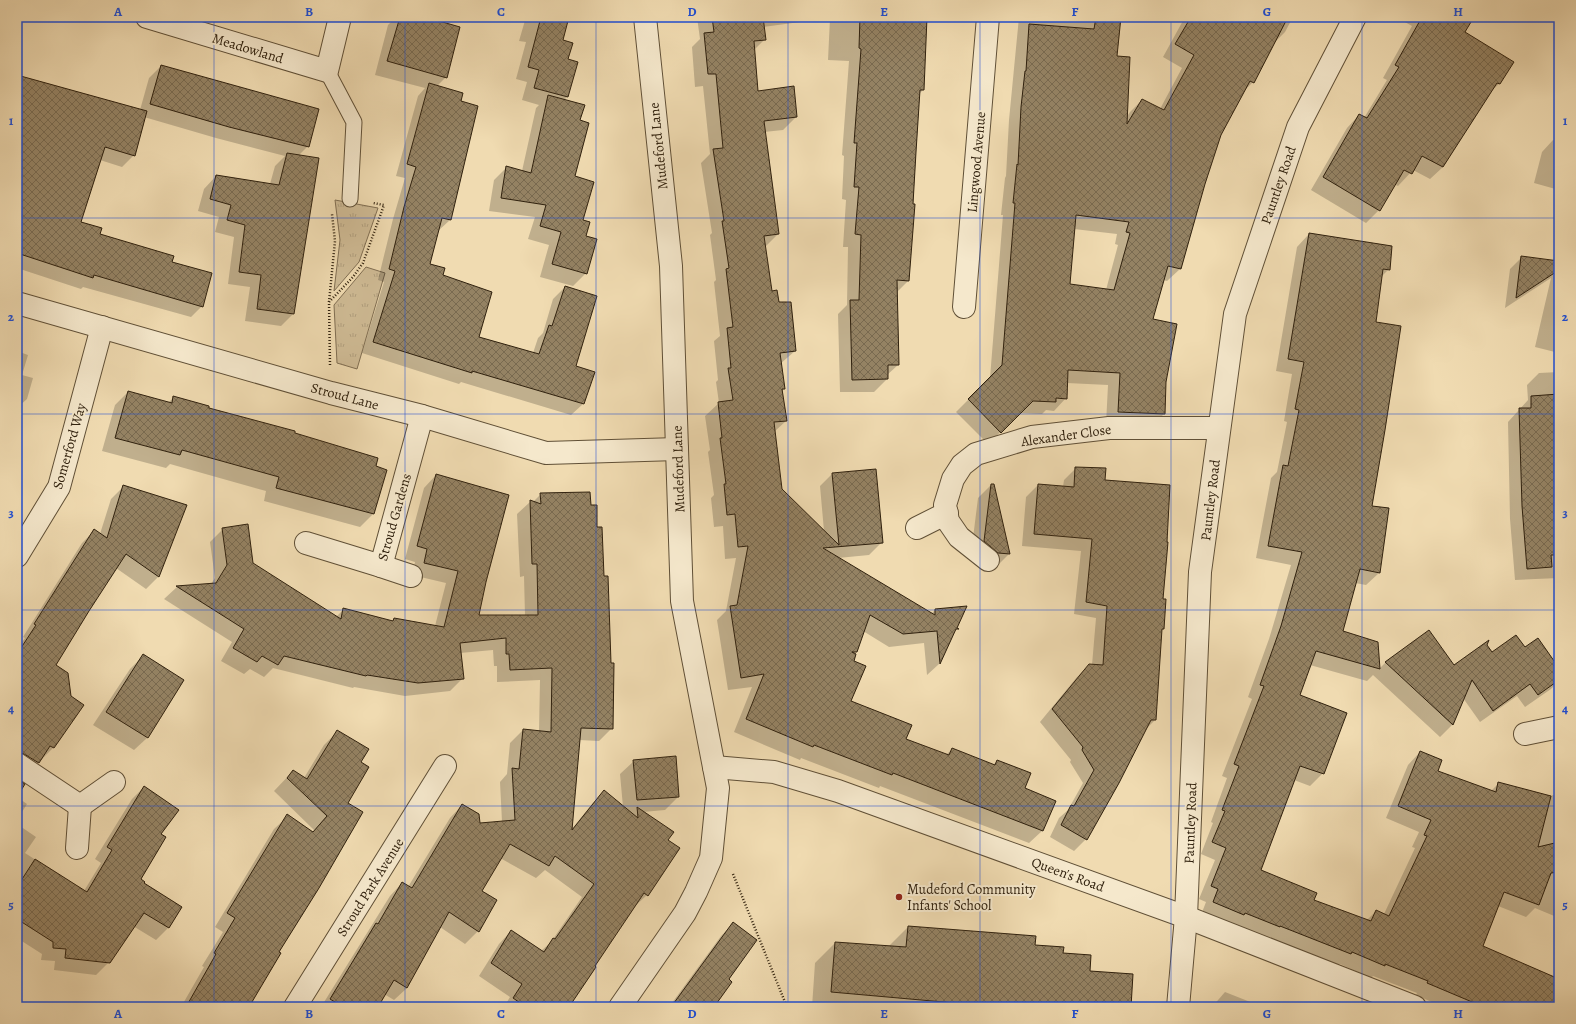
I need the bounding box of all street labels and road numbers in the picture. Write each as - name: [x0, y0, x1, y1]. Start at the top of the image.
- street label: Meadowland: [210, 29, 286, 68]
- street label: Mudeford Lane: [644, 102, 673, 190]
- street label: Lingwood Avenue: [963, 111, 990, 213]
- street label: Pauntley Road: [1256, 143, 1301, 227]
- street label: Stroud Lane: [309, 378, 381, 415]
- street label: Somerford Way: [48, 400, 91, 491]
- street label: Alexander Close: [1019, 420, 1112, 451]
- street label: Mudeford Lane: [667, 425, 690, 513]
- street label: Pauntley Road: [1196, 458, 1225, 542]
- street label: Stroud Gardens: [373, 471, 416, 563]
- street label: Pauntley Road: [1180, 781, 1201, 864]
- street label: Stroud Park Avenue: [332, 834, 408, 940]
- street label: Queen's Road: [1029, 852, 1107, 897]

